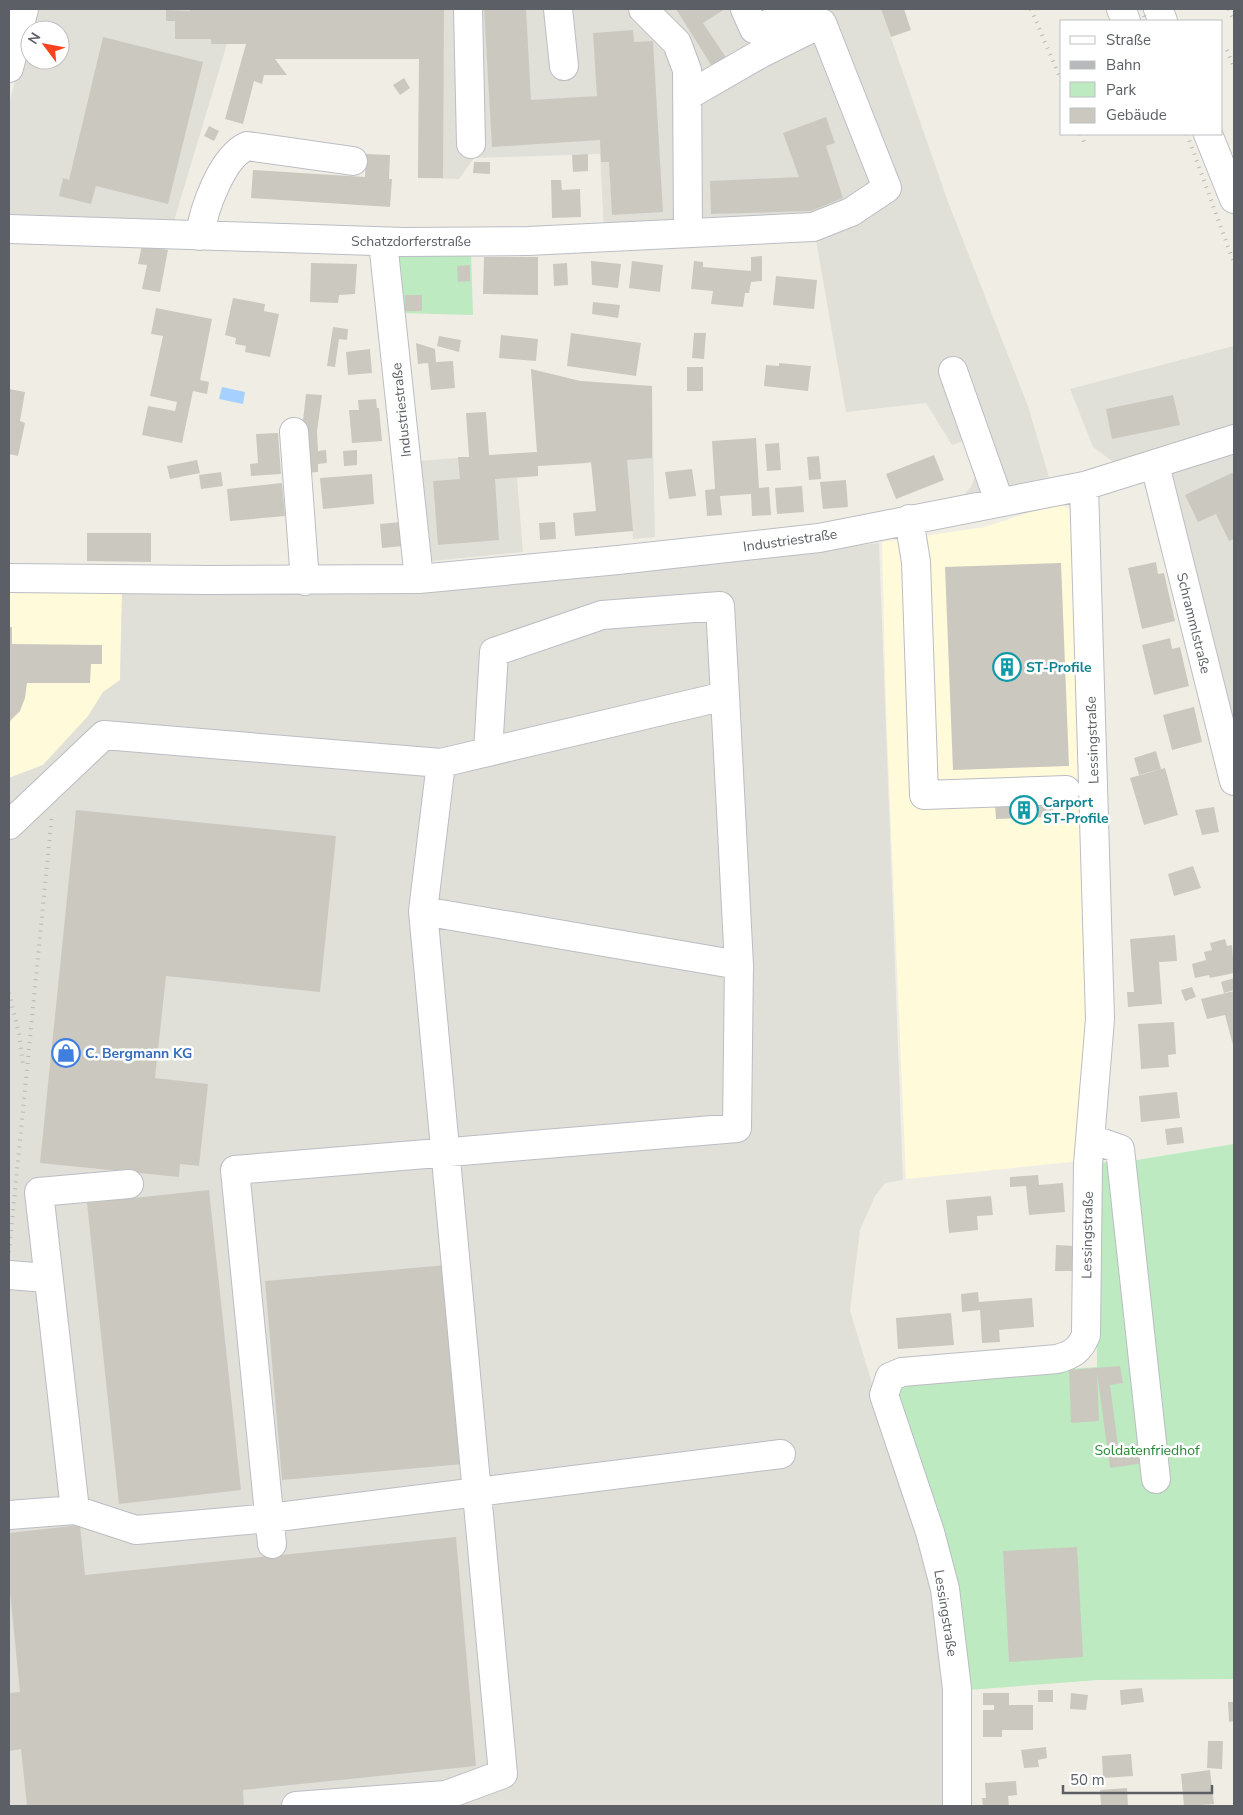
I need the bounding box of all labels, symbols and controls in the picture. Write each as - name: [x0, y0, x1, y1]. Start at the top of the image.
- north arrow: [20, 20, 70, 70]
- legend: [1060, 20, 1223, 135]
- text: N: [24, 29, 45, 48]
- text: Straße: [1106, 30, 1151, 50]
- text: Bahn: [1106, 55, 1141, 75]
- text: Park: [1106, 80, 1136, 100]
- text: Gebäude: [1106, 105, 1167, 125]
- street label: Schatzdorferstraße: [351, 232, 471, 251]
- street label: Industriestraße: [387, 362, 416, 458]
- street label: Industriestraße: [742, 524, 838, 557]
- street label: Schrammlstraße: [1172, 571, 1215, 676]
- building icon: ST-Profile: [992, 652, 1022, 682]
- place label: ST-Profile: [1026, 658, 1092, 677]
- street label: Lessingstraße: [1081, 696, 1104, 784]
- place label: Carport ST-Profile: [1043, 793, 1109, 828]
- building icon: Carport ST-Profile: [1009, 795, 1039, 825]
- shop icon: C. Bergmann KG: [51, 1038, 81, 1068]
- place label: C. Bergmann KG: [85, 1044, 192, 1063]
- street label: Lessingstraße: [1077, 1191, 1098, 1279]
- park label: Soldatenfriedhof: [1094, 1441, 1200, 1460]
- street label: Lessingstraße: [929, 1568, 962, 1658]
- scale bar: [1063, 1762, 1212, 1794]
- text: 50 m: [1070, 1770, 1105, 1790]

